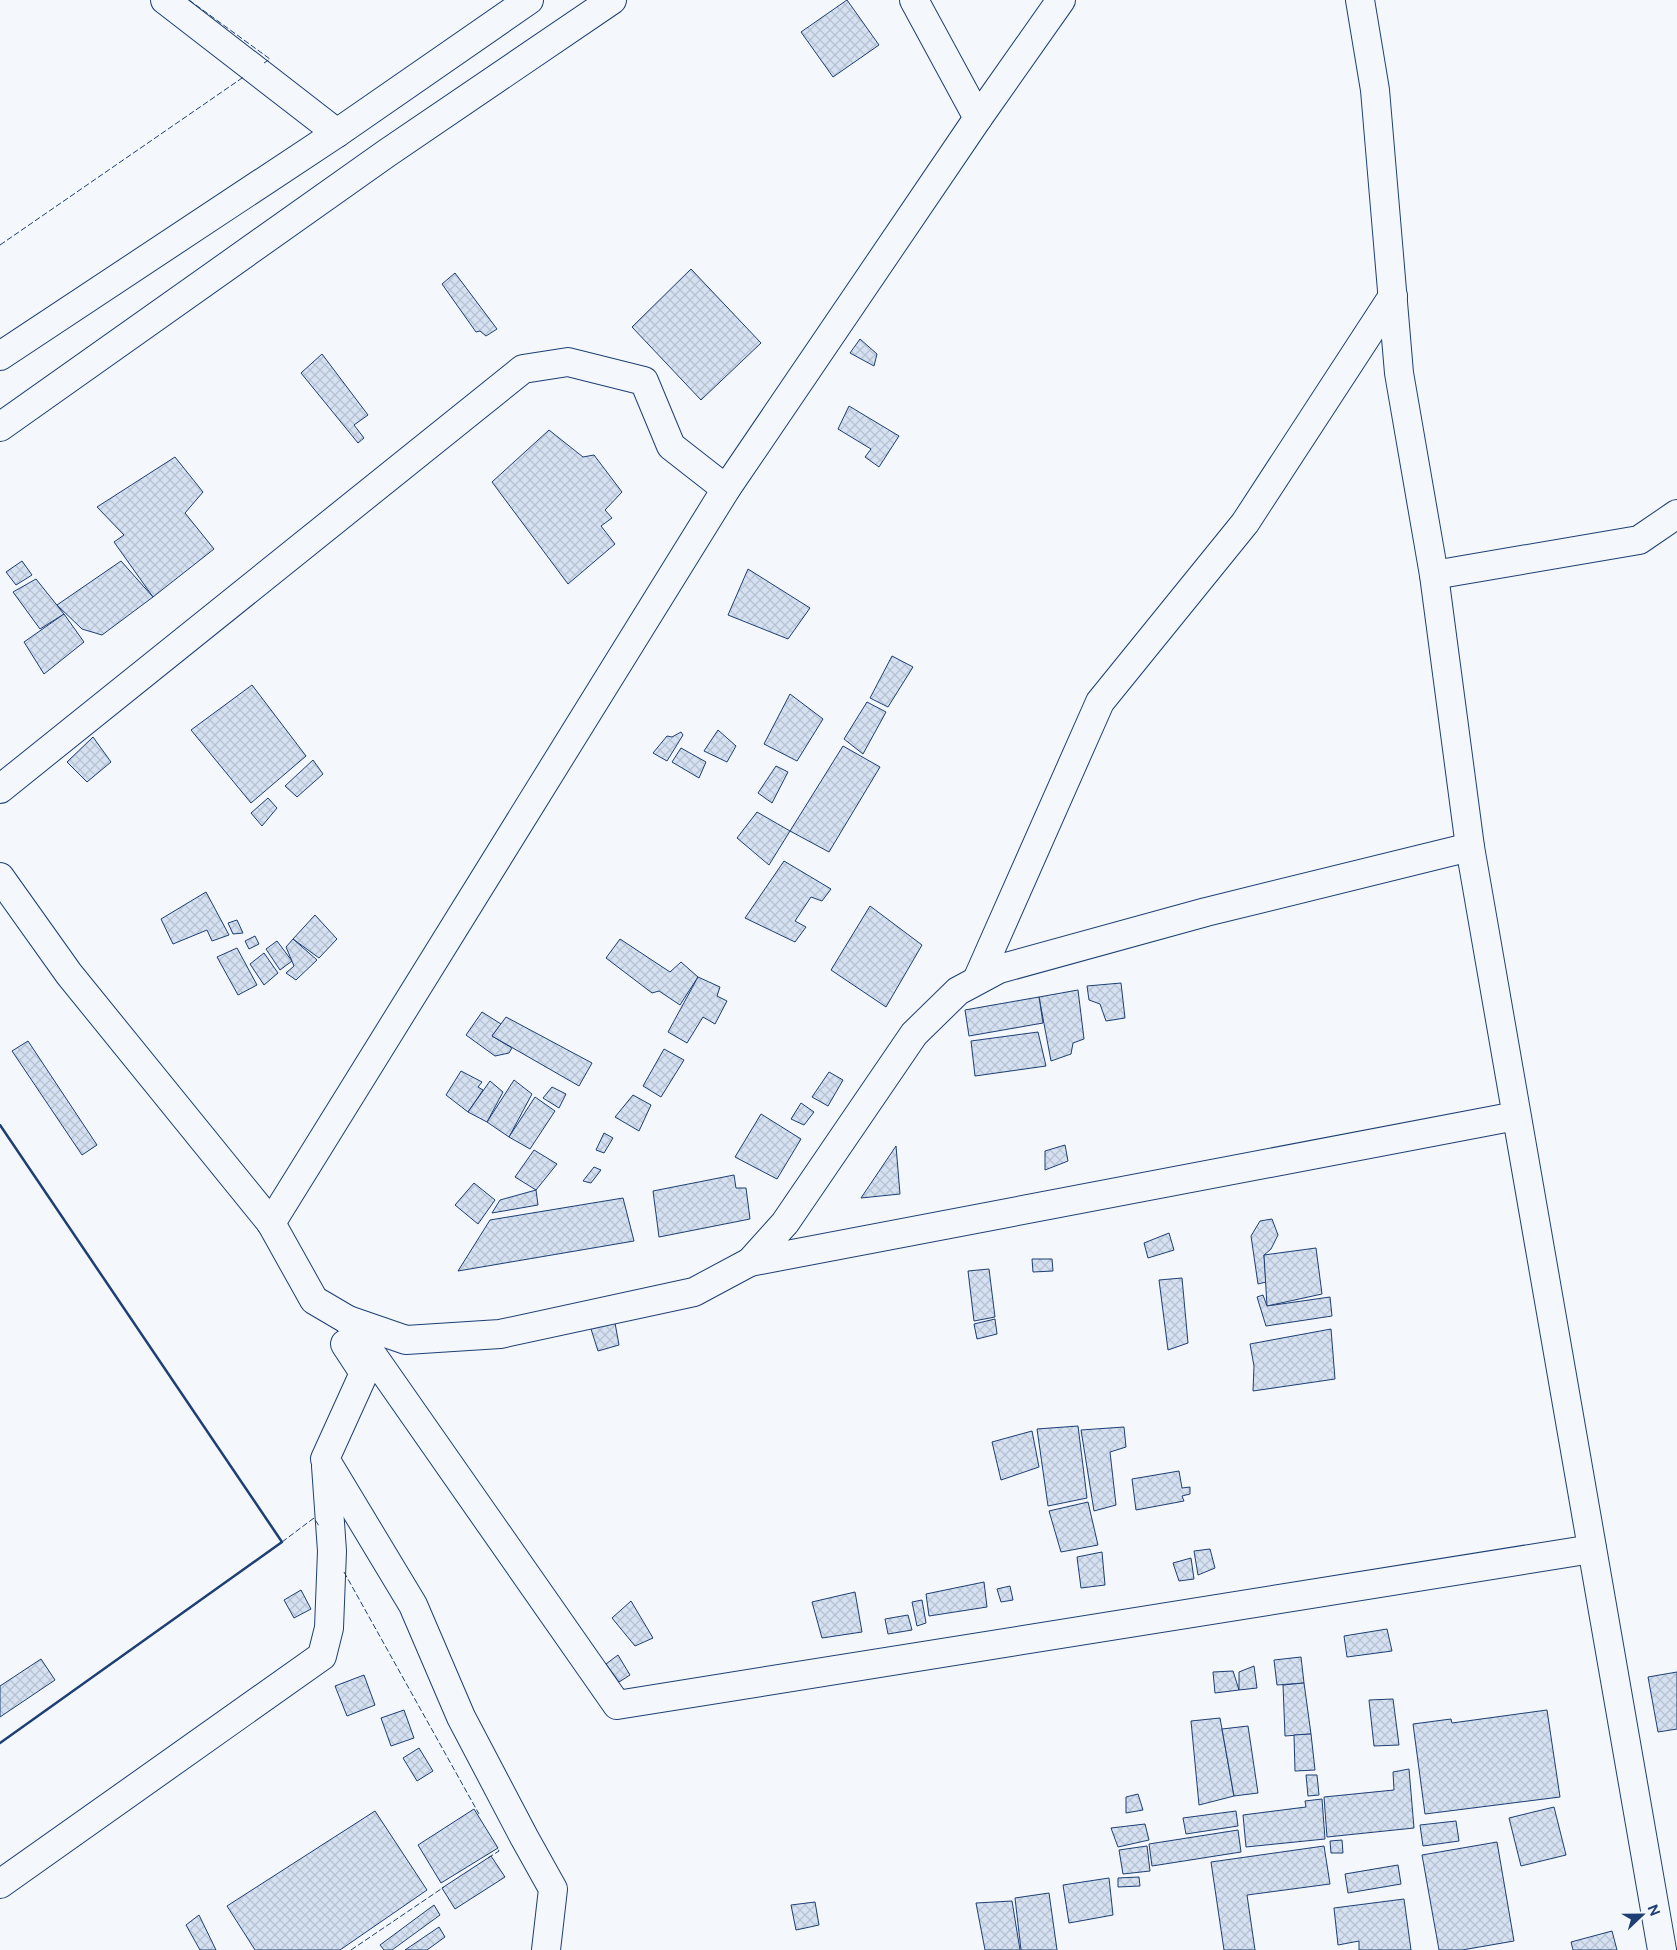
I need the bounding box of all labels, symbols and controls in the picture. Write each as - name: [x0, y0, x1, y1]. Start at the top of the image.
- north arrow: [1617, 1890, 1667, 1940]
- text: N: [1645, 1902, 1664, 1918]

